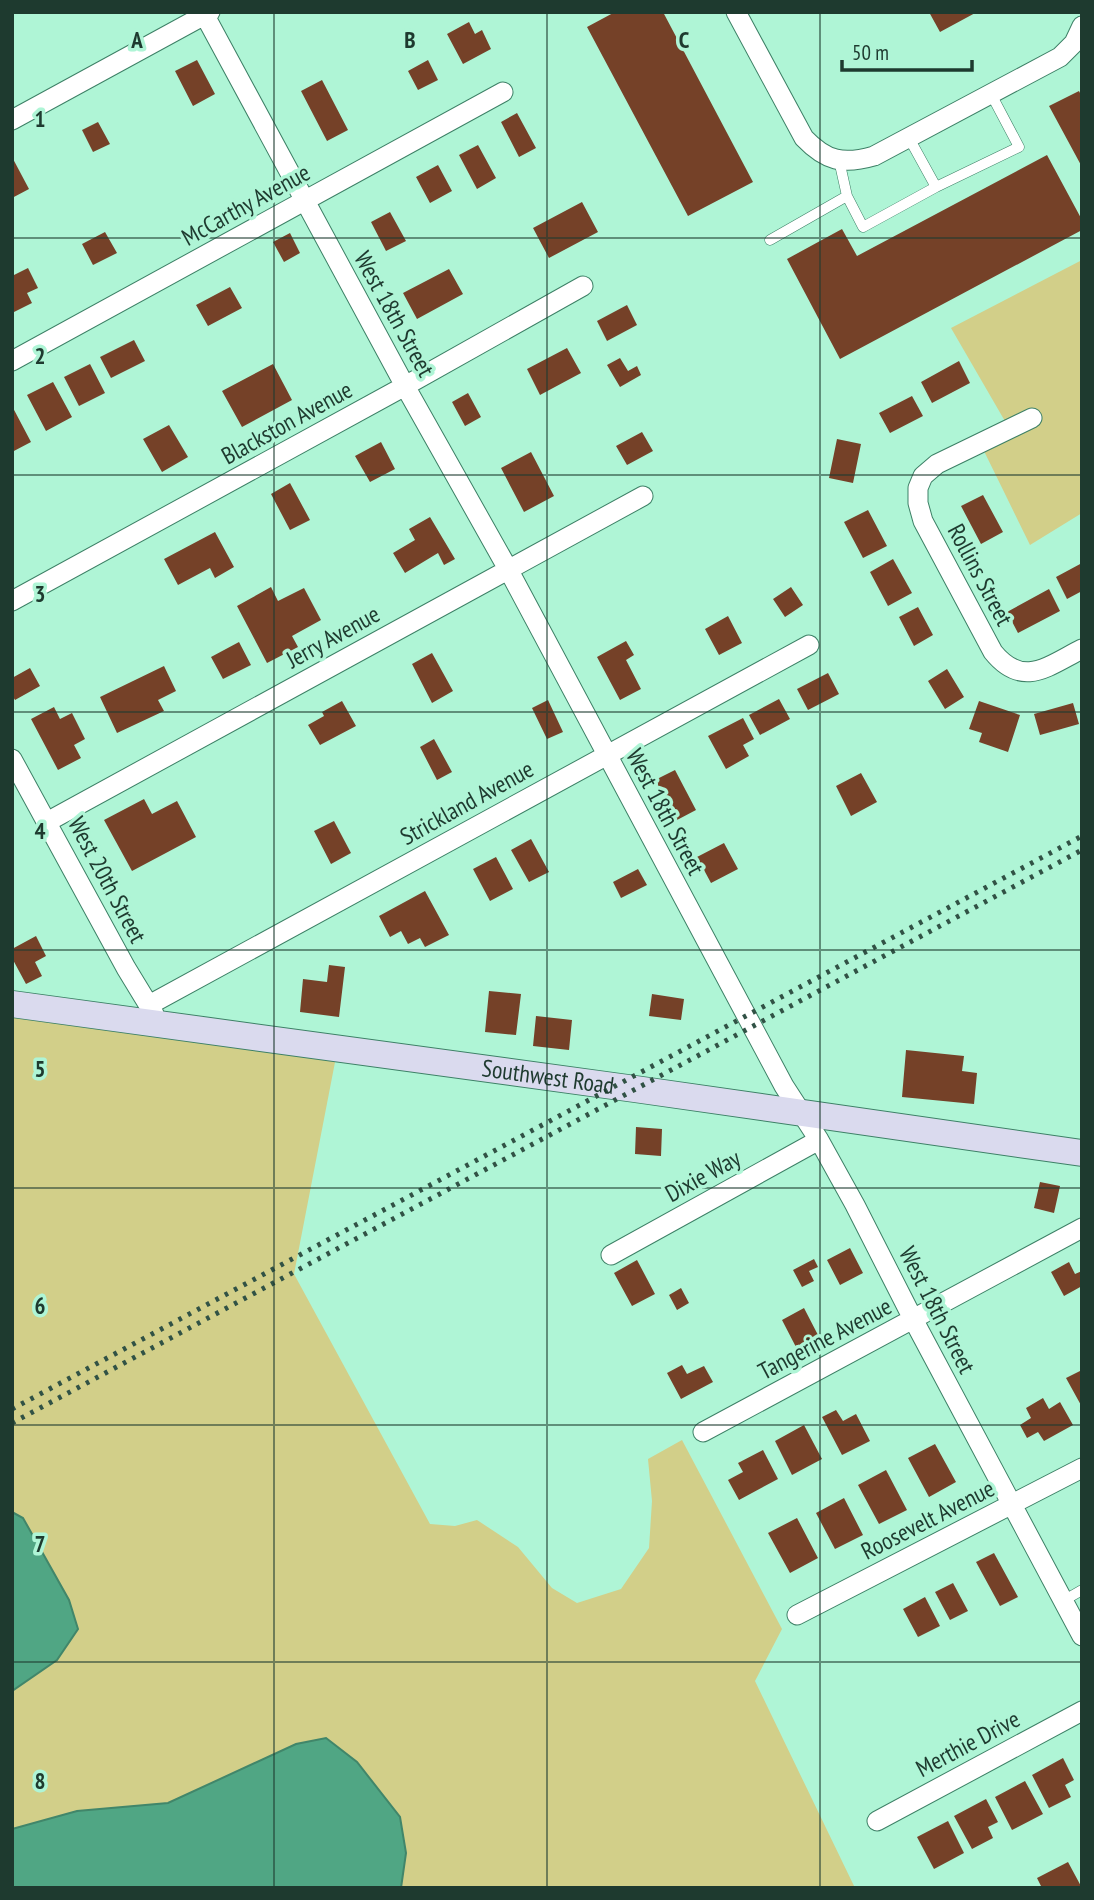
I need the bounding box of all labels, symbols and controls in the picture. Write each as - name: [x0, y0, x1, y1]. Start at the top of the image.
- text: A: [130, 25, 143, 54]
- text: B: [404, 25, 416, 54]
- text: C: [679, 25, 690, 54]
- scale bar: [842, 28, 972, 72]
- text: 50 m: [852, 39, 889, 66]
- text: 1: [35, 104, 46, 133]
- street label: McCarthy Avenue: [176, 157, 315, 253]
- street label: West 18th Street: [347, 246, 442, 382]
- text: 2: [35, 341, 46, 370]
- street label: Blackston Avenue: [216, 374, 358, 471]
- street label: Rollins Street: [941, 519, 1020, 631]
- text: 3: [35, 579, 46, 608]
- street label: Jerry Avenue: [280, 598, 385, 675]
- street label: West 18th Street: [619, 743, 712, 881]
- street label: Strickland Avenue: [395, 753, 539, 852]
- street label: West 20th Street: [61, 811, 154, 949]
- text: 4: [35, 816, 46, 845]
- street label: Southwest Road: [480, 1052, 616, 1101]
- text: 5: [35, 1054, 46, 1083]
- street label: Dixie Way: [660, 1142, 746, 1209]
- street label: West 18th Street: [892, 1241, 983, 1379]
- street label: Tangerine Avenue: [753, 1290, 897, 1387]
- text: 6: [35, 1291, 46, 1320]
- street label: Roosevelt Avenue: [856, 1473, 1000, 1566]
- text: 7: [35, 1529, 46, 1558]
- street label: Merthie Drive: [910, 1703, 1025, 1784]
- text: 8: [35, 1766, 46, 1795]

